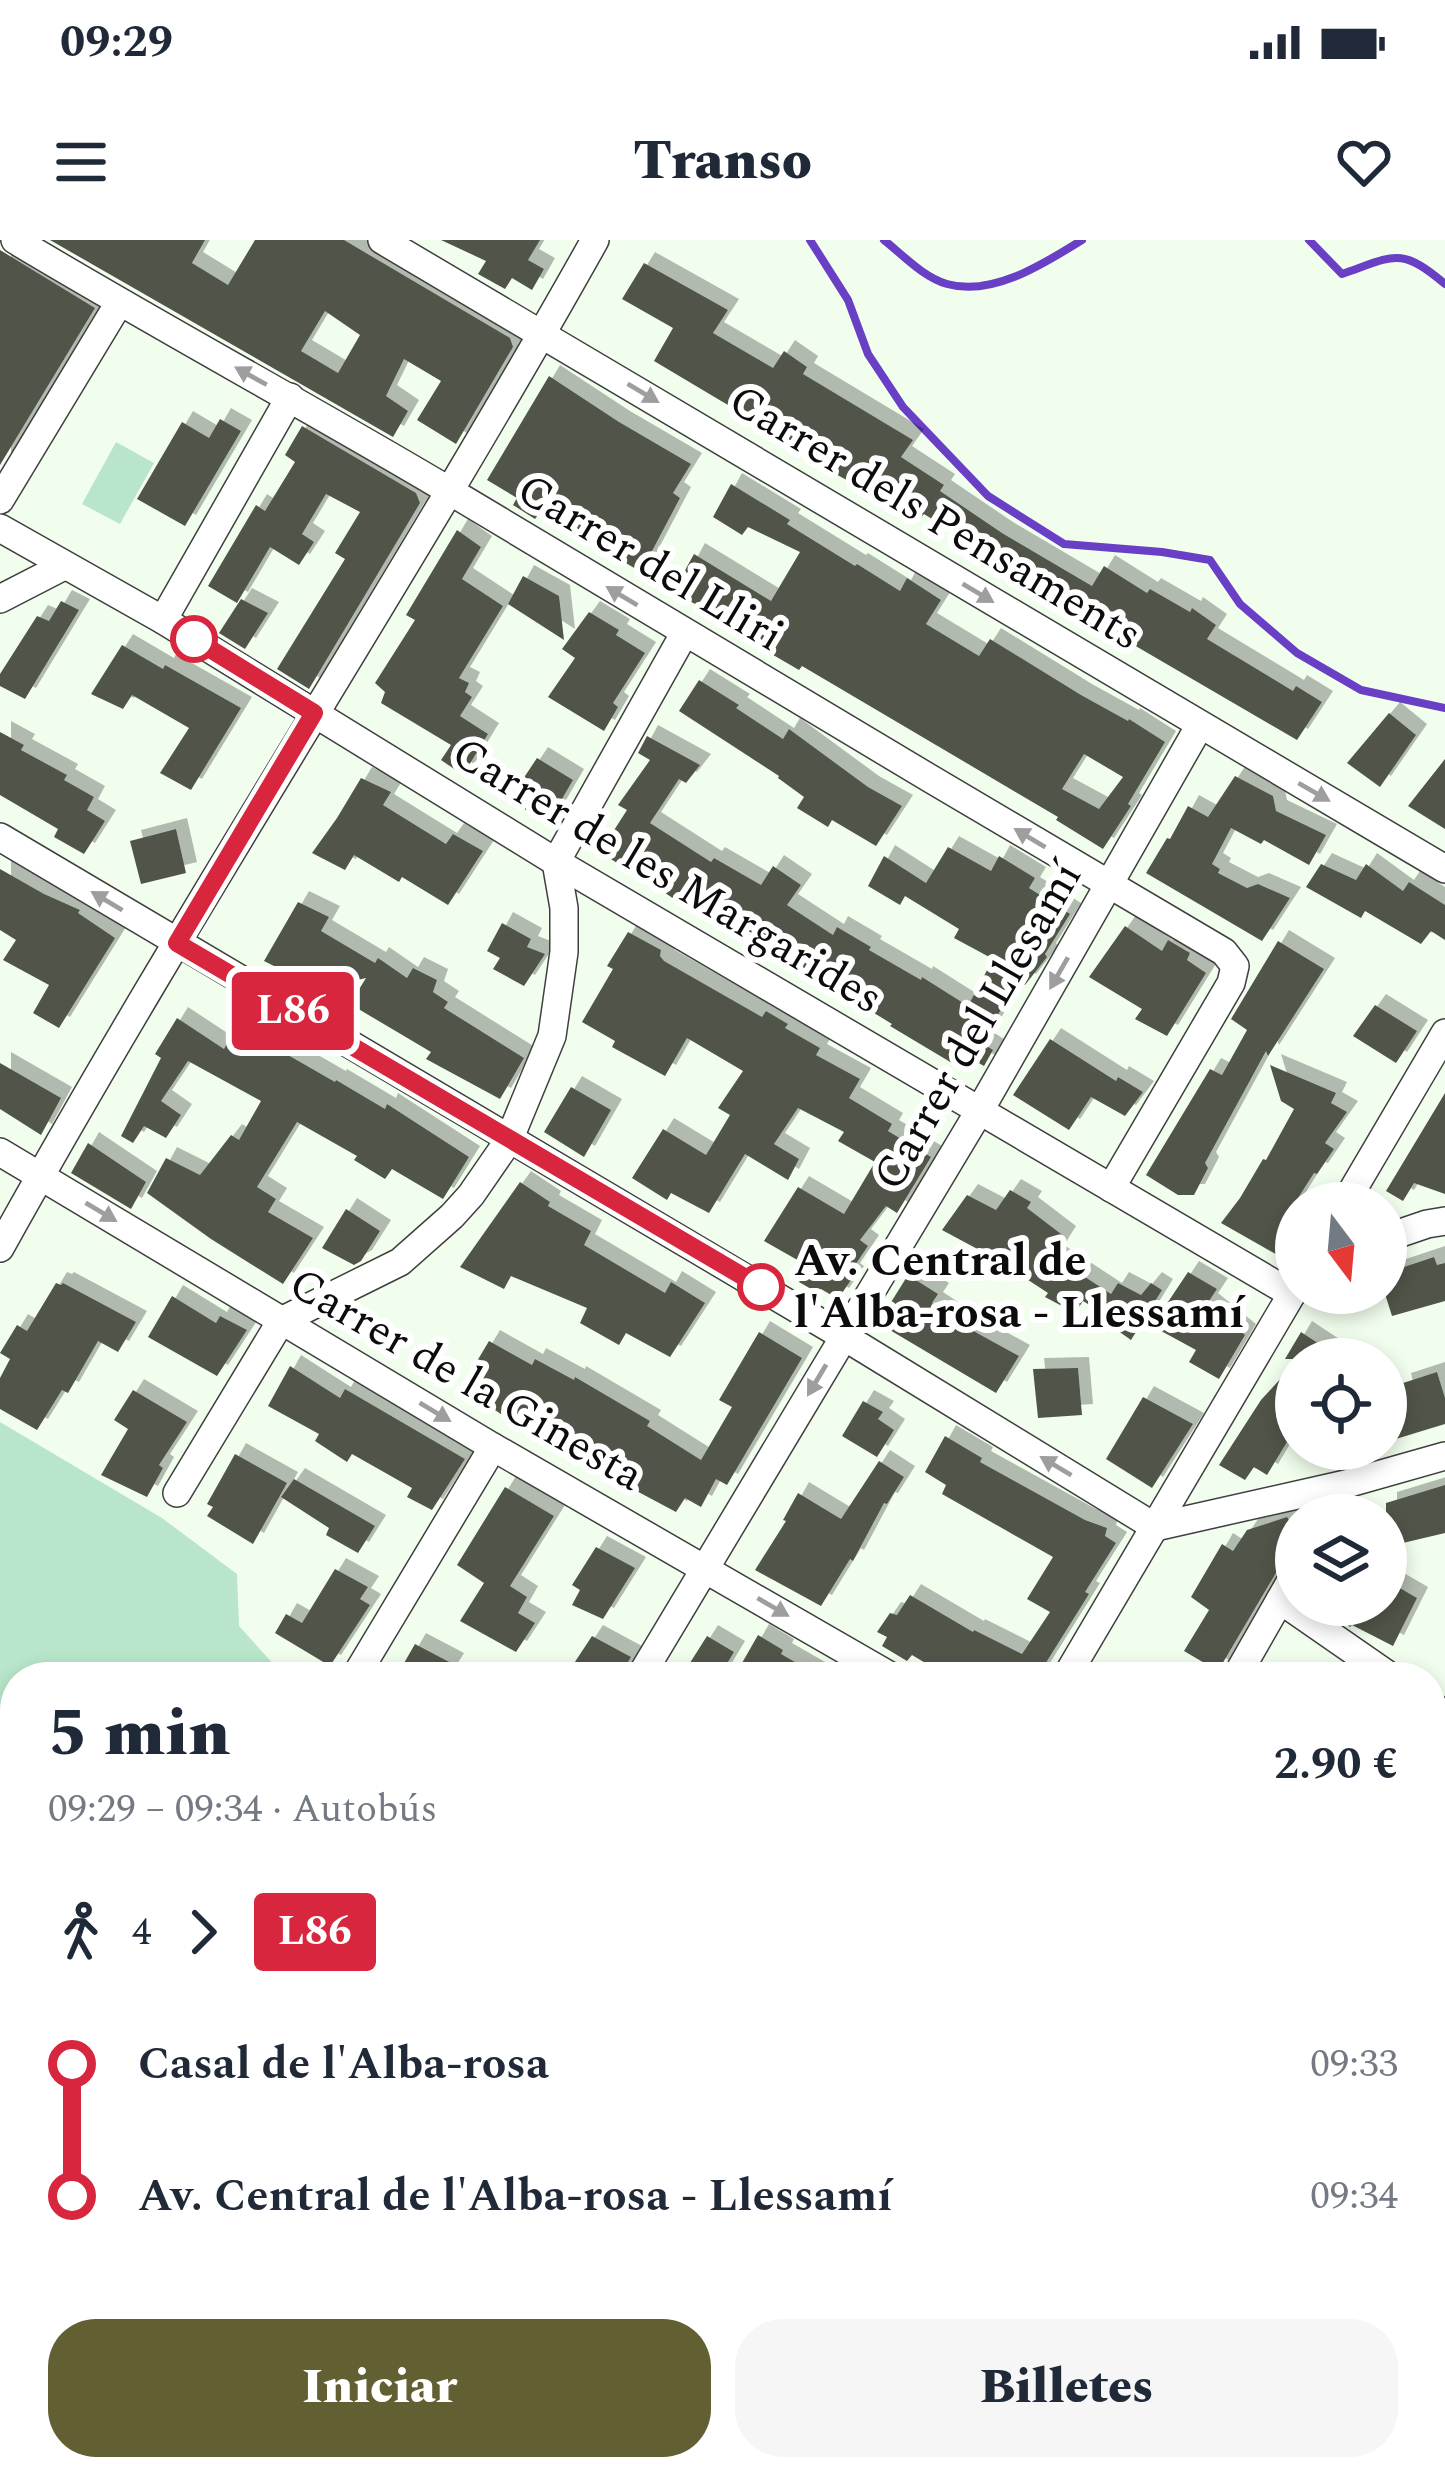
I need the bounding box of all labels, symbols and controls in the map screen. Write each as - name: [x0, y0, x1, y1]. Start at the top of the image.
- text: 09:29: [60, 8, 173, 77]
- text: Transo: [633, 121, 812, 203]
- icon: menu: [48, 129, 114, 195]
- icon: heart: [1331, 129, 1397, 195]
- one-way arrow: [233, 366, 268, 387]
- street label: Carrer dels Pensaments: [715, 367, 1155, 669]
- one-way arrow: [626, 382, 660, 403]
- street label: Carrer del Lliri: [503, 456, 797, 670]
- one-way arrow: [961, 581, 995, 602]
- one-way arrow: [605, 586, 639, 607]
- unlabelled marker: [172, 617, 216, 661]
- street label: Carrer de les Margarides: [438, 720, 896, 1032]
- one-way arrow: [1297, 780, 1331, 801]
- one-way arrow: [1013, 828, 1047, 849]
- street label: Carrer del Llesamí: [856, 847, 1101, 1204]
- one-way arrow: [90, 891, 124, 912]
- one-way arrow: [1050, 956, 1071, 989]
- line badge: L86: [224, 972, 362, 1050]
- text: L86: [256, 979, 330, 1042]
- north arrow: [1275, 1182, 1407, 1314]
- map controls: [1275, 1182, 1407, 1626]
- one-way arrow: [84, 1201, 118, 1222]
- place label: Av. Central de l'Alba-rosa - Llessamí: [794, 1227, 1246, 1348]
- street label: Carrer de la Ginesta: [276, 1250, 656, 1510]
- marker: Av. Central de l'Alba-rosa - Llessamí: [739, 1265, 783, 1309]
- button: locate: [1275, 1338, 1407, 1470]
- one-way arrow: [807, 1363, 828, 1397]
- one-way arrow: [418, 1401, 452, 1422]
- one-way arrow: [1039, 1456, 1073, 1477]
- button: layers: [1275, 1494, 1407, 1626]
- one-way arrow: [756, 1596, 790, 1617]
- text: 5 min: [48, 1684, 231, 1785]
- text: 2.90 €: [1274, 1730, 1398, 1799]
- text: 09:29 – 09:34 · Autobús: [48, 1780, 437, 1839]
- icon: walk: [48, 1899, 114, 1965]
- icon: forward: [170, 1899, 236, 1965]
- text: L86: [278, 1900, 352, 1963]
- text: 4: [132, 1903, 152, 1962]
- text: Casal de l'Alba-rosa: [138, 2030, 549, 2099]
- text: 09:33: [1310, 2035, 1398, 2094]
- text: Av. Central de l'Alba-rosa - Llessamí: [138, 2162, 892, 2231]
- text: 09:34: [1310, 2167, 1398, 2226]
- button: Iniciar: [48, 2319, 711, 2457]
- button: Billetes: [735, 2319, 1398, 2457]

